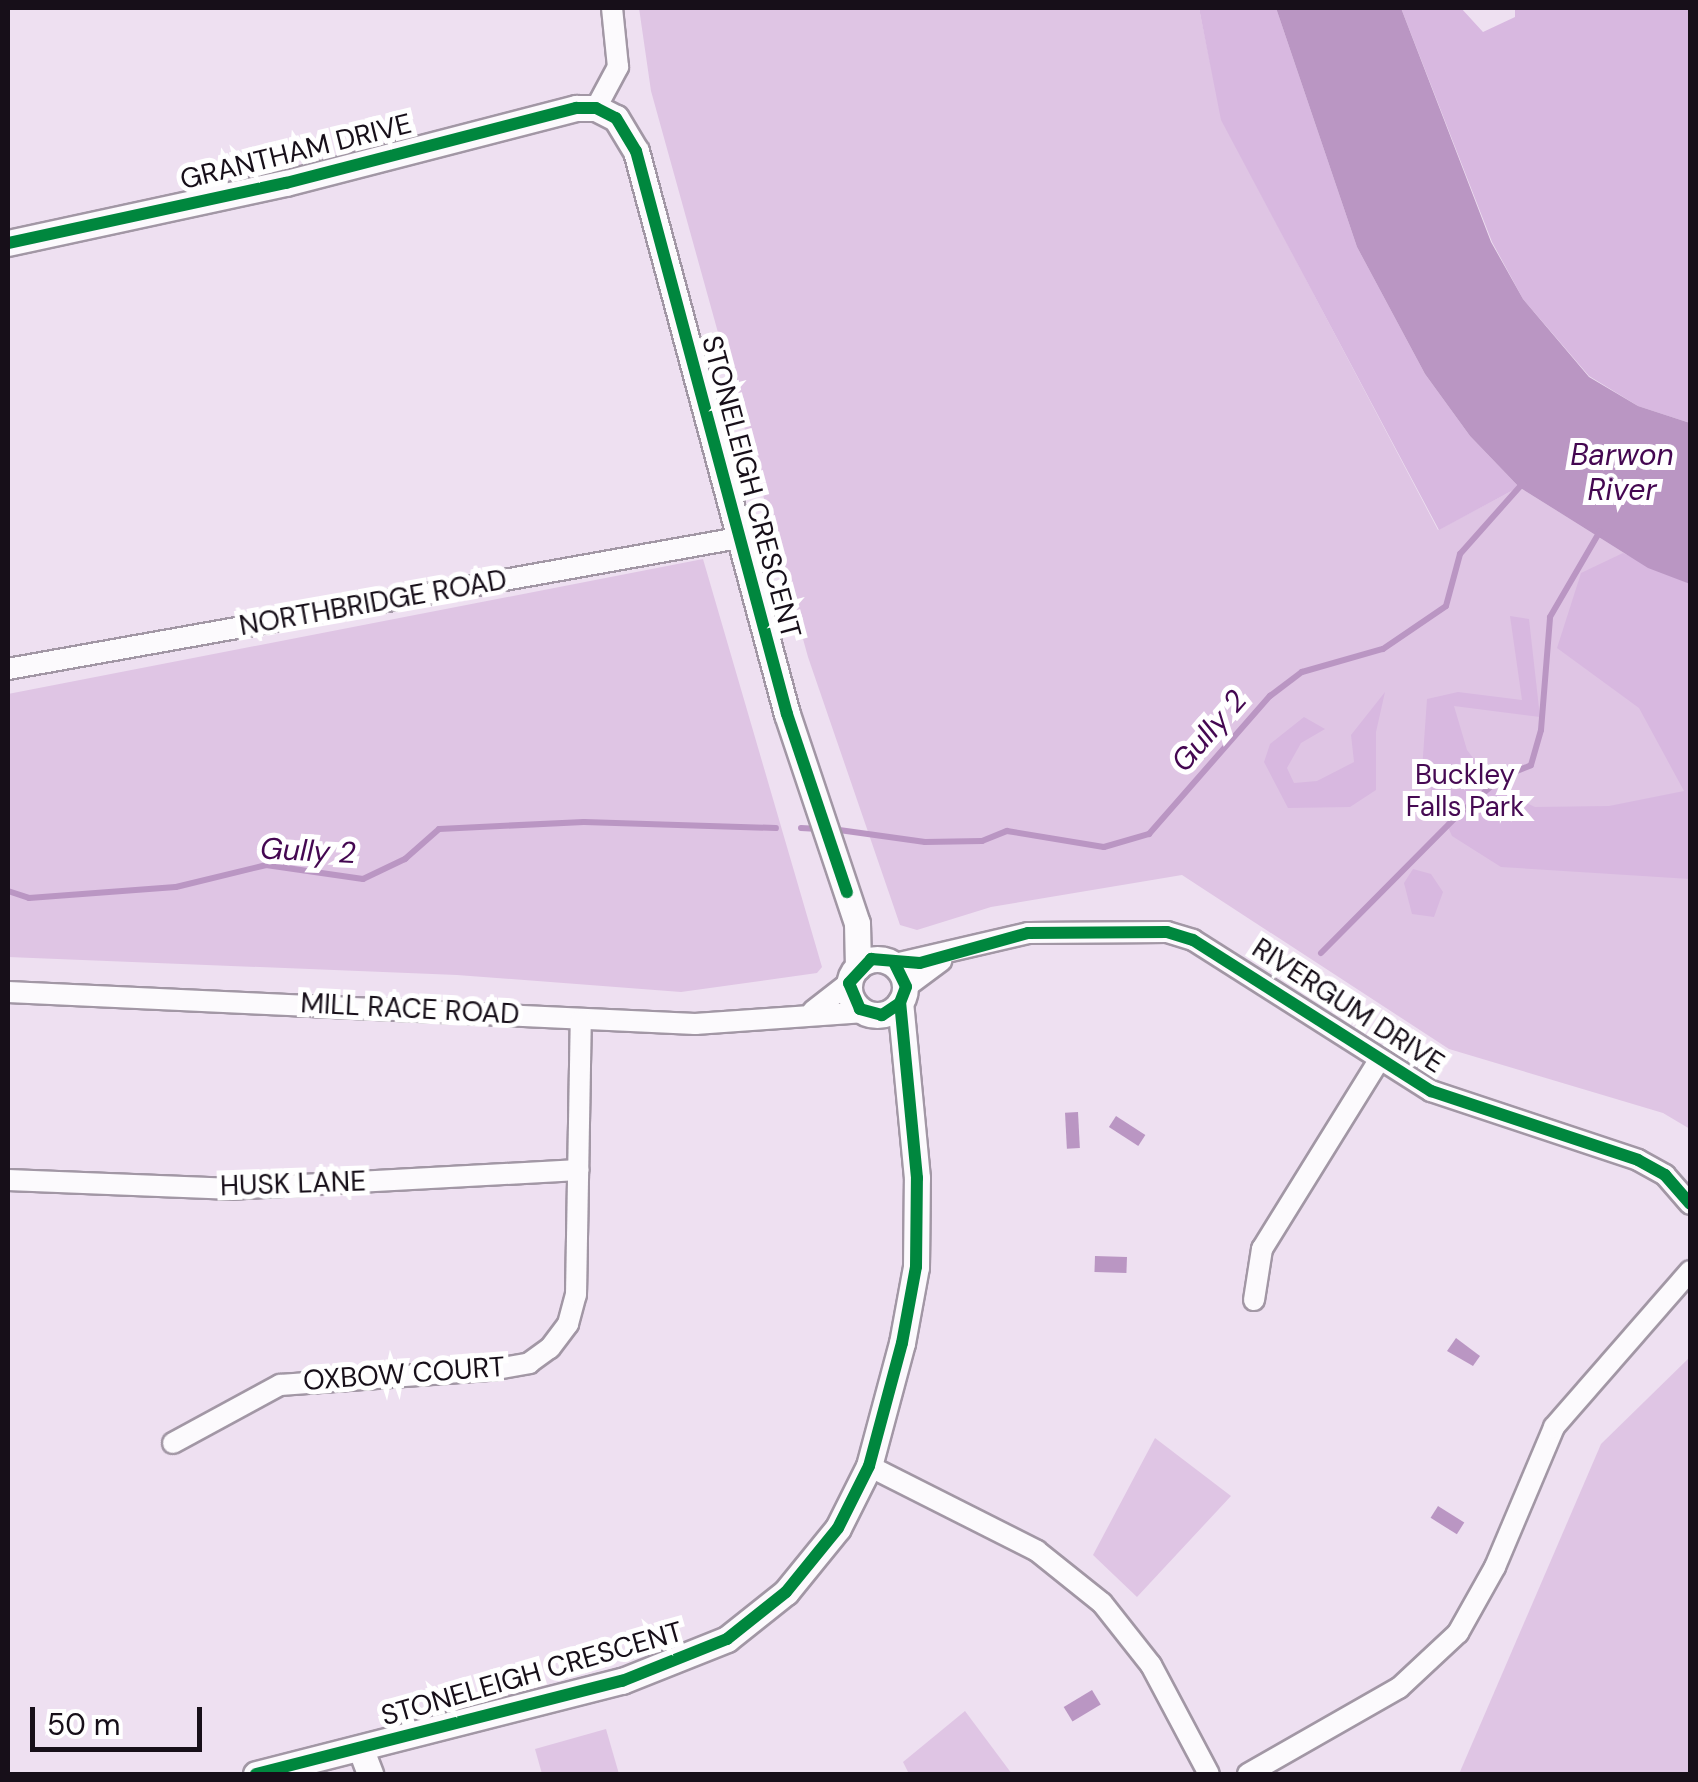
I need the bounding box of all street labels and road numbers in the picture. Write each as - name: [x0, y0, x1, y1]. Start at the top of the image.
- street label: GRANTHAM DRIVE: [177, 107, 415, 197]
- street label: STONELEIGH CRESCENT: [694, 332, 808, 642]
- street label: NORTHBRIDGE ROAD: [237, 563, 509, 643]
- street label: RIVERGUM DRIVE: [1246, 931, 1450, 1081]
- street label: MILL RACE ROAD: [300, 986, 520, 1032]
- street label: HUSK LANE: [219, 1165, 367, 1203]
- street label: OXBOW COURT: [302, 1350, 506, 1398]
- street label: STONELEIGH CRESCENT: [377, 1615, 687, 1733]

